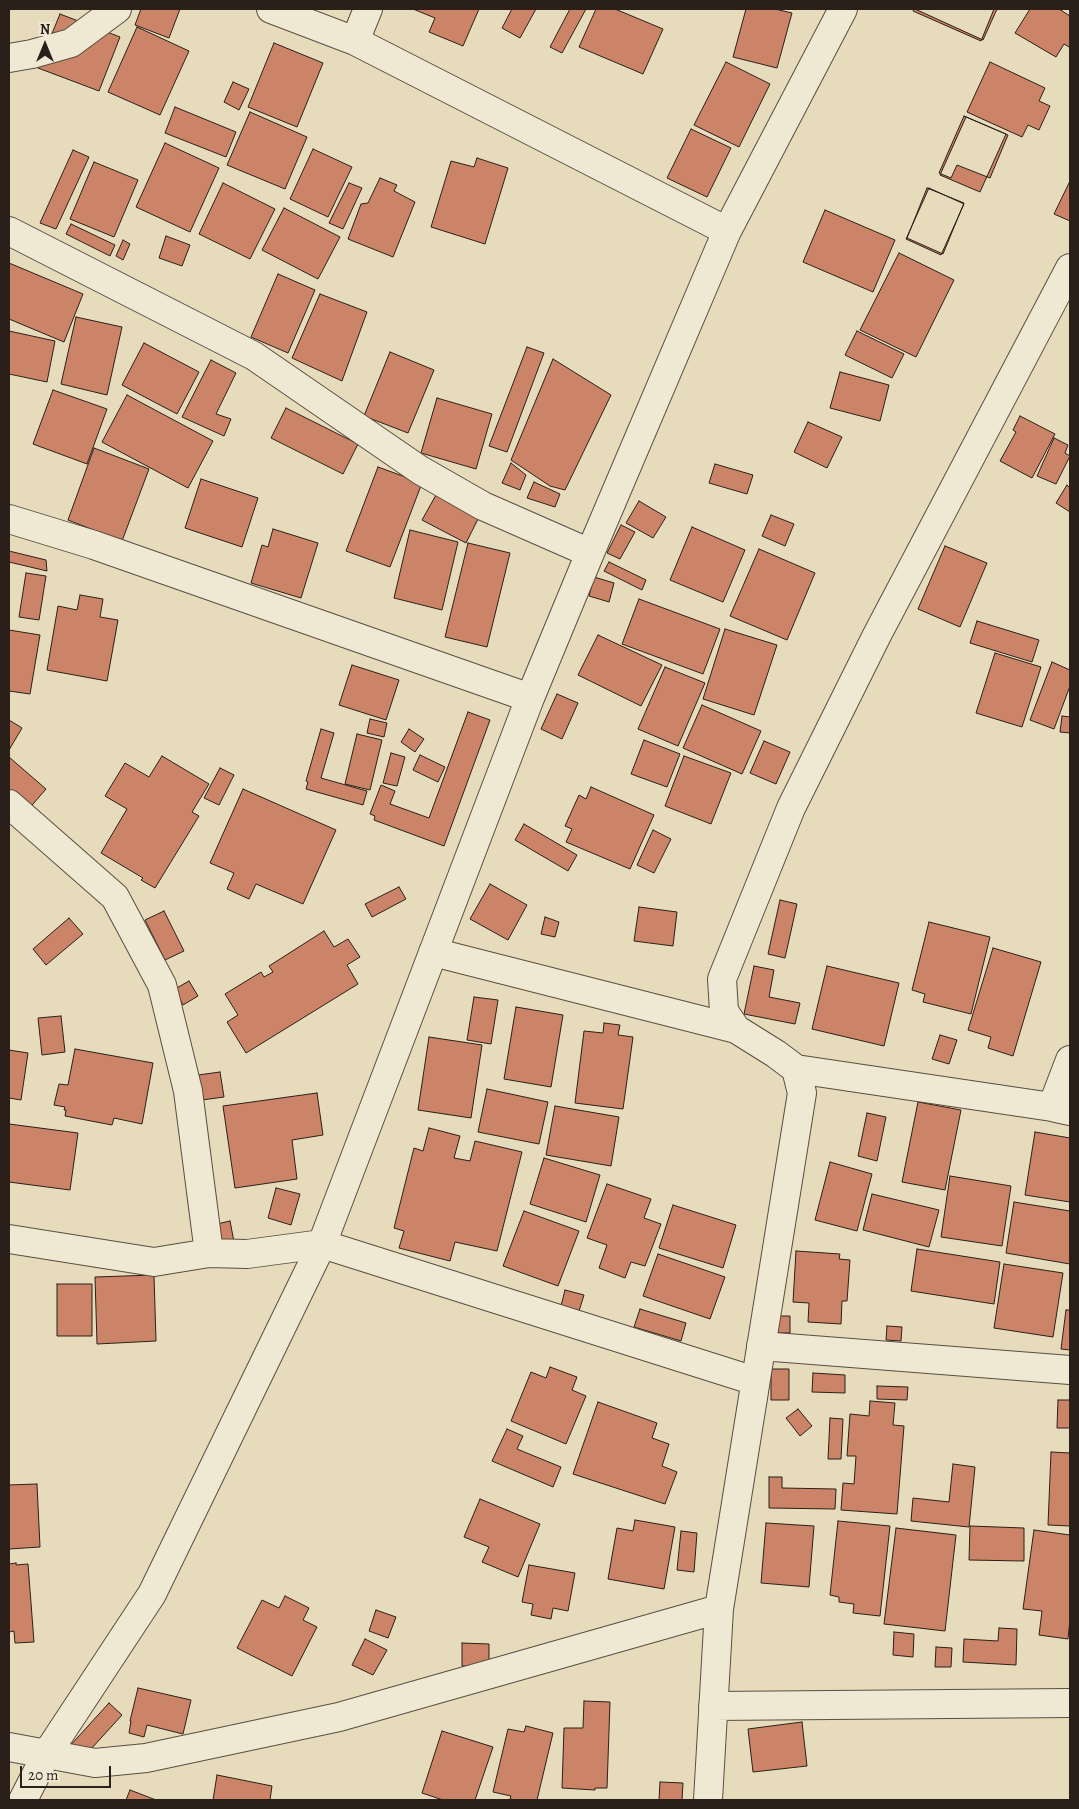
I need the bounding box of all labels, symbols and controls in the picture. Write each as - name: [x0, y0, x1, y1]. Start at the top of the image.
- north arrow: [20, 20, 70, 70]
- text: N: [40, 20, 50, 39]
- scale bar: [22, 1756, 114, 1788]
- text: 20 m: [28, 1765, 59, 1785]

